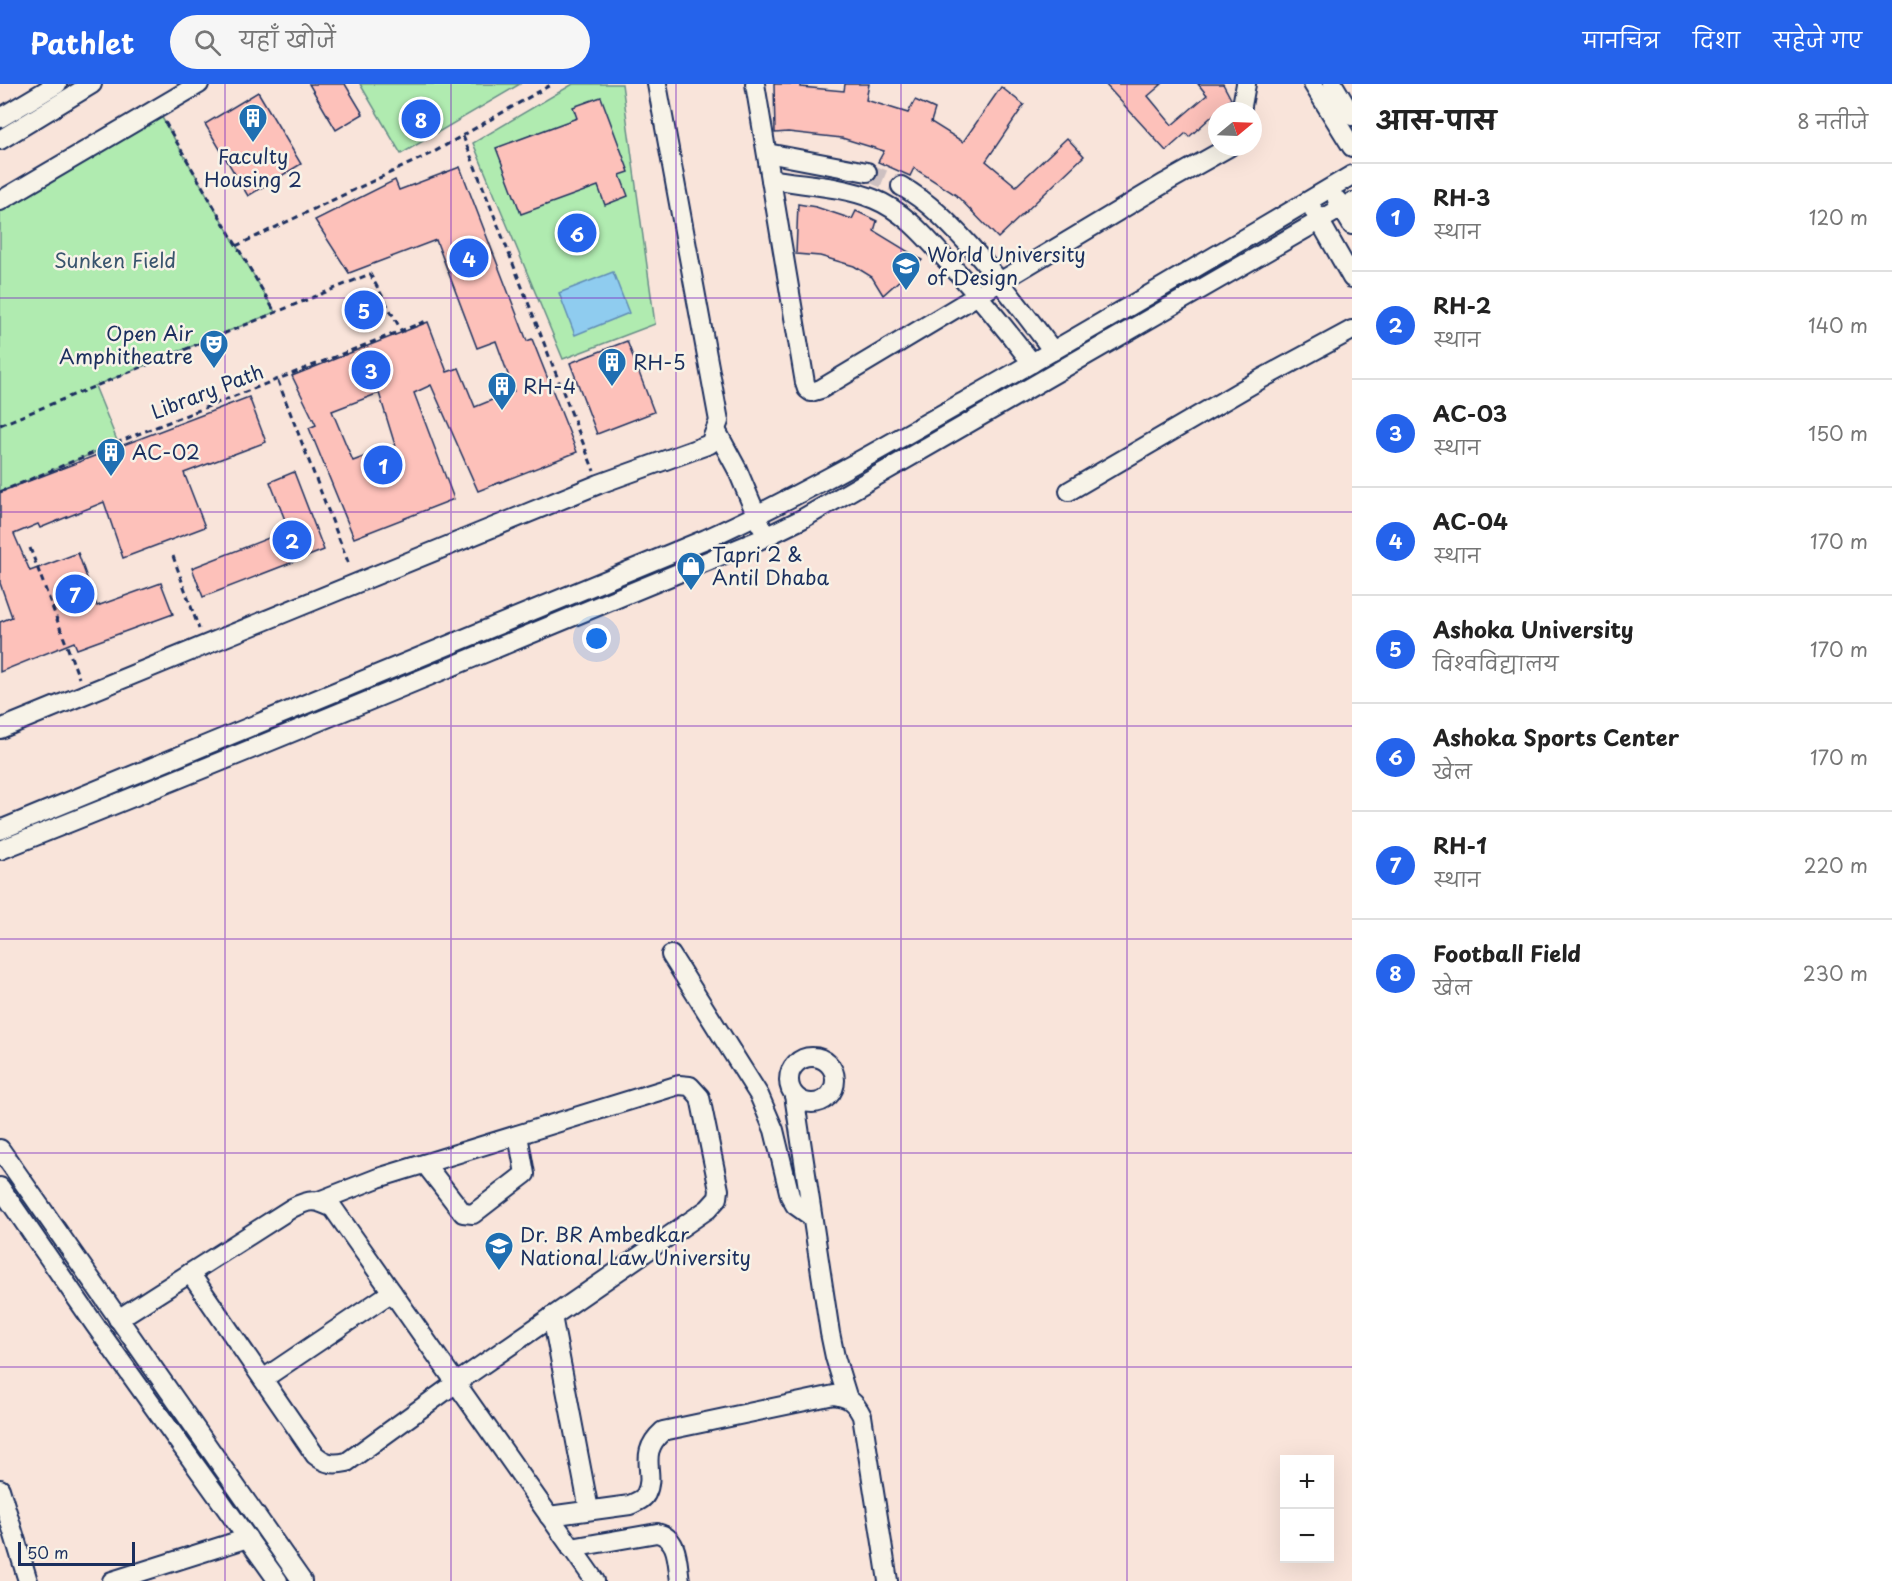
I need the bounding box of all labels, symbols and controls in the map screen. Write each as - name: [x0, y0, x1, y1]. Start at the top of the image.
- search box: [170, 15, 590, 69]
- text: Pathlet: [30, 21, 134, 64]
- text: यहाँ खोजें: [239, 22, 336, 55]
- text: मानचित्र: [1583, 23, 1660, 55]
- text: दिशा: [1693, 23, 1740, 55]
- text: सहेजे गए: [1773, 23, 1862, 55]
- icon: search: [191, 26, 224, 59]
- pin: 8: [402, 96, 440, 141]
- text: आस-पास: [1376, 100, 1496, 139]
- building icon: Faculty Housing 2: [237, 102, 269, 144]
- north arrow: [1208, 102, 1262, 156]
- text: 8 नतीजे: [1797, 106, 1868, 136]
- place label: Faculty Housing 2: [204, 141, 302, 194]
- text: RH-3: [1433, 180, 1490, 213]
- text: 1: [1391, 202, 1400, 232]
- text: 120 m: [1809, 202, 1868, 232]
- pin: 6: [558, 210, 596, 256]
- text: स्थान: [1433, 216, 1480, 246]
- pin: 4: [450, 236, 488, 280]
- place label: World University of Design: [927, 239, 1086, 292]
- park label: Sunken Field: [54, 245, 176, 275]
- school or university icon: World University of Design: [890, 250, 922, 292]
- pin: 5: [344, 288, 384, 332]
- text: RH-2: [1433, 288, 1491, 321]
- text: 2: [1388, 310, 1403, 340]
- text: 140 m: [1808, 310, 1868, 340]
- place label: Open Air Amphitheatre: [59, 318, 193, 371]
- text: स्थान: [1433, 324, 1480, 354]
- theatre icon: Open Air Amphitheatre: [198, 328, 230, 370]
- building icon: RH-5: [596, 346, 628, 388]
- place label: RH-5: [633, 347, 686, 377]
- pin: 3: [352, 348, 391, 392]
- street label: Library Path: [146, 356, 268, 426]
- building icon: RH-4: [486, 370, 518, 412]
- place label: RH-4: [523, 371, 576, 401]
- text: AC-03: [1433, 396, 1507, 429]
- text: 3: [1389, 418, 1402, 448]
- text: 150 m: [1808, 418, 1868, 448]
- text: स्थान: [1433, 432, 1480, 462]
- building icon: AC-02: [95, 436, 127, 478]
- place label: AC-02: [132, 437, 200, 467]
- pin: 1: [364, 442, 403, 488]
- text: AC-04: [1433, 504, 1508, 537]
- pin: 2: [272, 518, 312, 562]
- text: 4: [1389, 526, 1402, 556]
- text: 170 m: [1810, 526, 1868, 556]
- place label: Tapri 2 & Antil Dhaba: [712, 539, 830, 592]
- text: स्थान: [1433, 540, 1480, 570]
- shop icon: Tapri 2 & Antil Dhaba: [675, 550, 707, 592]
- pin: 7: [56, 572, 94, 616]
- text: Ashoka University: [1433, 612, 1634, 645]
- your location: [582, 624, 611, 653]
- text: 5: [1389, 634, 1402, 664]
- text: 170 m: [1810, 634, 1868, 664]
- text: विश्वविद्यालय: [1433, 648, 1559, 678]
- text: Ashoka Sports Center: [1433, 720, 1679, 753]
- text: 6: [1388, 742, 1403, 772]
- text: 170 m: [1810, 742, 1868, 772]
- text: खेल: [1433, 756, 1472, 786]
- text: RH-1: [1433, 828, 1487, 861]
- text: 7: [1390, 850, 1401, 880]
- text: 220 m: [1804, 850, 1868, 880]
- text: स्थान: [1433, 864, 1480, 894]
- text: Football Field: [1433, 936, 1581, 969]
- text: 8: [1389, 958, 1402, 988]
- text: 230 m: [1803, 958, 1868, 988]
- text: खेल: [1433, 972, 1472, 1002]
- place label: Dr. BR Ambedkar National Law University: [520, 1219, 751, 1272]
- school or university icon: Dr. BR Ambedkar National Law University: [483, 1230, 515, 1272]
- map controls: [1280, 1455, 1334, 1563]
- button: +: [1280, 1455, 1334, 1509]
- button: −: [1280, 1509, 1334, 1563]
- scale bar: [18, 1539, 135, 1566]
- text: 50 m: [27, 1540, 68, 1564]

